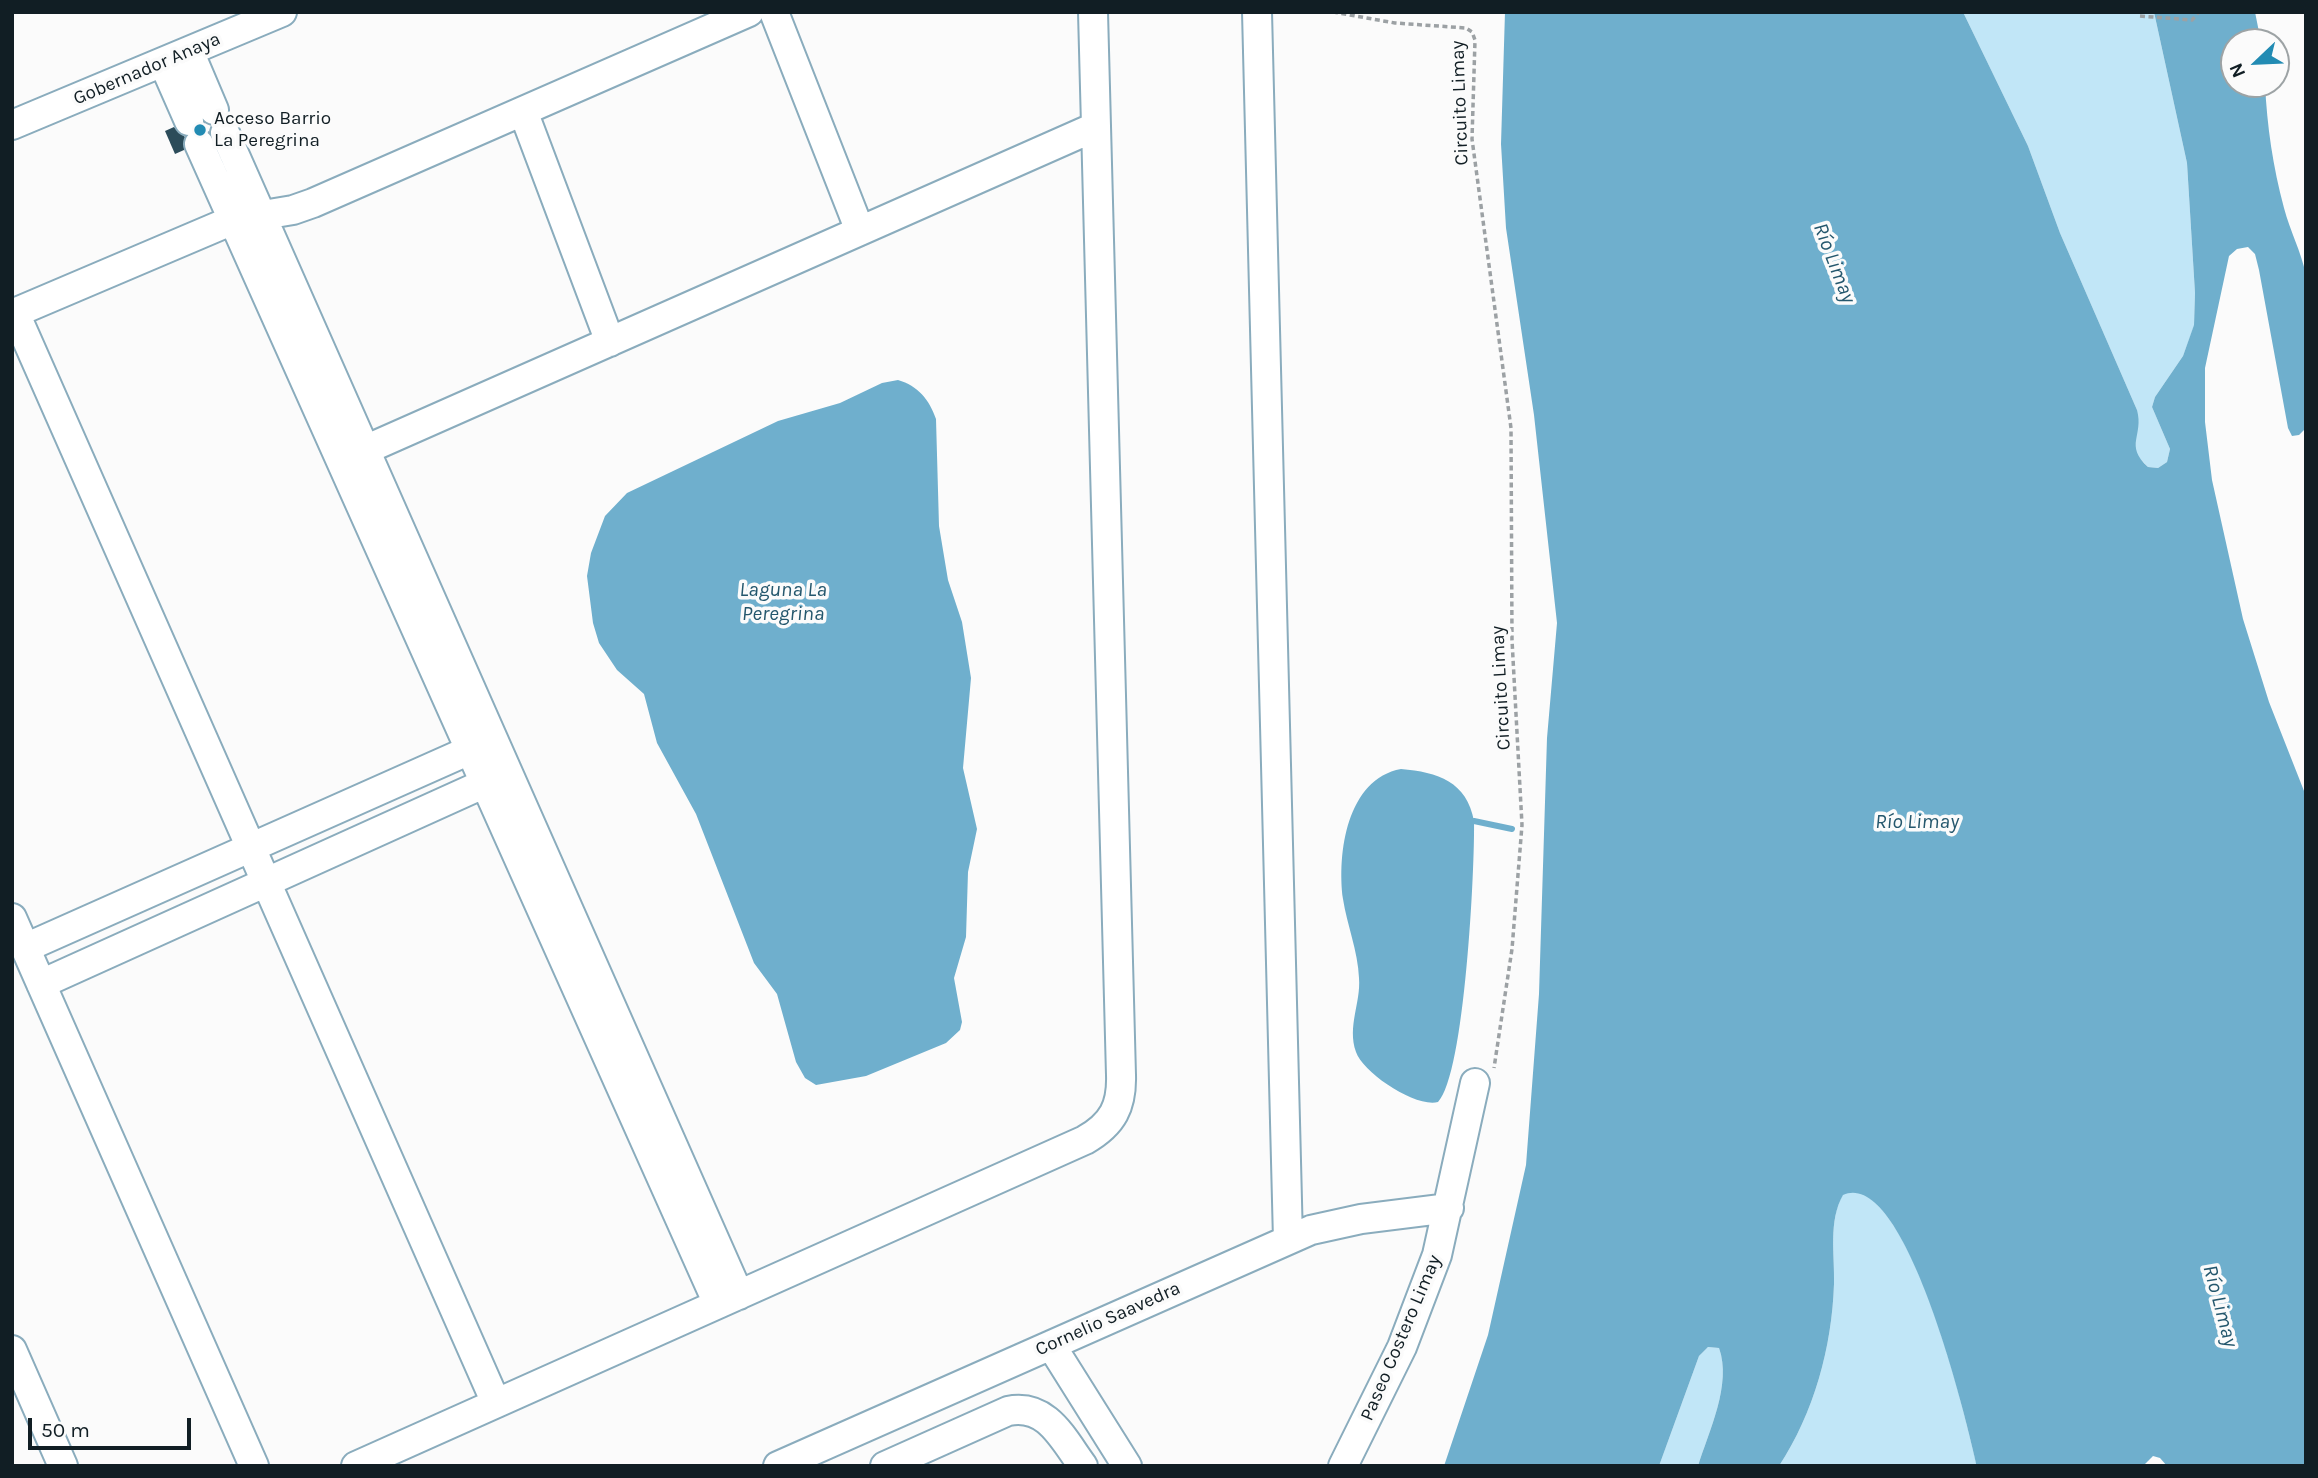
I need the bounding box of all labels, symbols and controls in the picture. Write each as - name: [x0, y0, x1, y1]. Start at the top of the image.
- street label: Gobernador Anaya: [70, 28, 224, 110]
- north arrow: [2220, 28, 2290, 98]
- street label: Circuito Limay: [1446, 40, 1474, 166]
- text: N: [2225, 60, 2250, 81]
- place label: Acceso Barrio La Peregrina: [214, 108, 331, 152]
- marker: Acceso Barrio La Peregrina: [192, 122, 208, 138]
- water label: Río Limay: [1807, 219, 1861, 307]
- water label: Laguna La Peregrina: [739, 577, 827, 627]
- street label: Circuito Limay: [1486, 625, 1516, 751]
- water label: Río Limay: [1875, 809, 1959, 835]
- street label: Paseo Costero Limay: [1356, 1252, 1446, 1424]
- water label: Río Limay: [2197, 1262, 2243, 1350]
- street label: Cornelio Saavedra: [1032, 1277, 1184, 1361]
- scale bar: [32, 1404, 194, 1448]
- text: 50 m: [41, 1418, 90, 1442]

